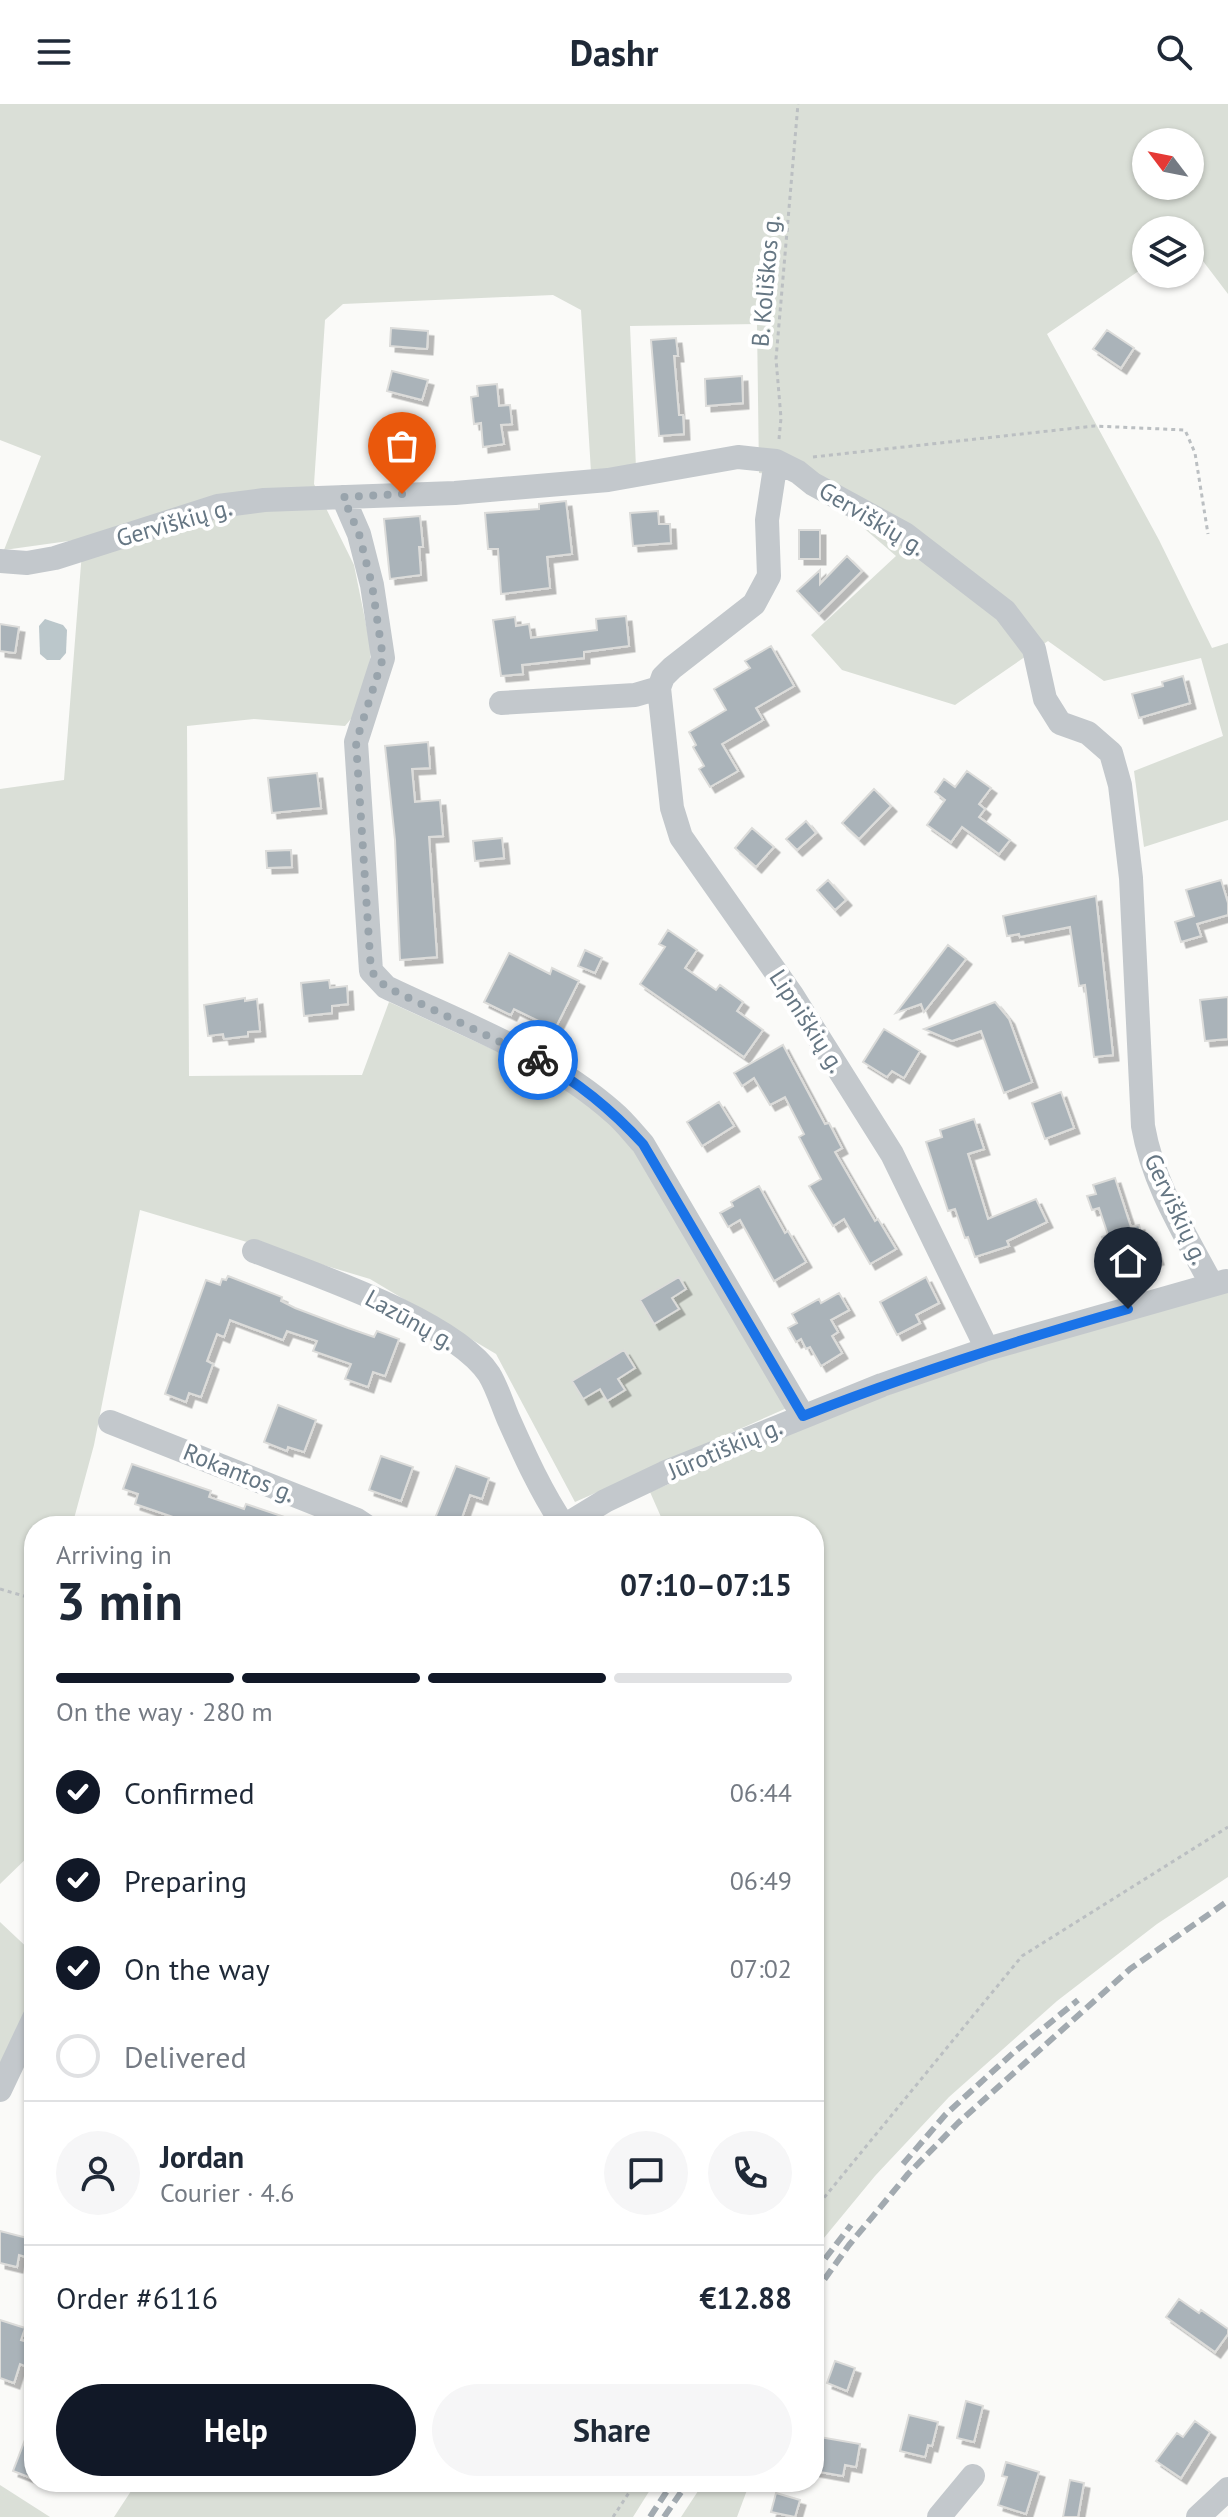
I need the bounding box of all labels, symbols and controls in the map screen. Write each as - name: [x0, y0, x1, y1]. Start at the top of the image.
- text: Dashr: [570, 29, 658, 76]
- icon: menu: [32, 30, 76, 74]
- icon: search: [1152, 30, 1196, 74]
- north arrow: [1132, 128, 1204, 200]
- map controls: [1132, 128, 1204, 288]
- street label: B. Koliškos g.: [744, 214, 787, 348]
- button: layers: [1132, 216, 1204, 288]
- pin: [368, 412, 436, 494]
- icon: bag: [380, 424, 424, 468]
- street label: Gerviškių g.: [814, 475, 931, 562]
- street label: Gerviškių g.: [113, 491, 235, 554]
- street label: Lipniškių g.: [763, 963, 852, 1078]
- courier: [498, 1020, 578, 1100]
- icon: bike: [516, 1038, 560, 1082]
- street label: Gerviškių g.: [1137, 1149, 1216, 1269]
- pin: [1094, 1227, 1162, 1309]
- icon: home: [1106, 1239, 1150, 1283]
- street label: Lazūnų g.: [360, 1282, 461, 1357]
- street label: Jūrotiškių g.: [662, 1411, 787, 1487]
- street label: Rokantos g.: [179, 1436, 300, 1509]
- text: Arriving in: [56, 1538, 172, 1571]
- text: 07:10–07:15: [620, 1565, 792, 1604]
- text: 3 min: [56, 1567, 183, 1634]
- text: On the way · 280 m: [56, 1695, 273, 1728]
- icon: check: [56, 1770, 100, 1814]
- text: Confirmed: [124, 1773, 255, 1812]
- text: 06:44: [730, 1776, 792, 1809]
- icon: check: [56, 1858, 100, 1902]
- text: Preparing: [124, 1861, 247, 1900]
- text: 06:49: [730, 1864, 792, 1897]
- icon: check: [56, 1946, 100, 1990]
- text: On the way: [124, 1949, 270, 1988]
- text: 07:02: [730, 1952, 792, 1985]
- text: Delivered: [124, 2037, 247, 2076]
- button: person: [56, 2131, 140, 2215]
- button: chat: [604, 2131, 688, 2215]
- button: phone: [708, 2131, 792, 2215]
- text: Jordan: [160, 2137, 244, 2176]
- text: Courier · 4.6: [160, 2176, 294, 2209]
- text: Order #6116: [56, 2278, 218, 2317]
- text: €12.88: [700, 2278, 792, 2317]
- button: Help: [56, 2384, 416, 2476]
- button: Share: [432, 2384, 792, 2476]

